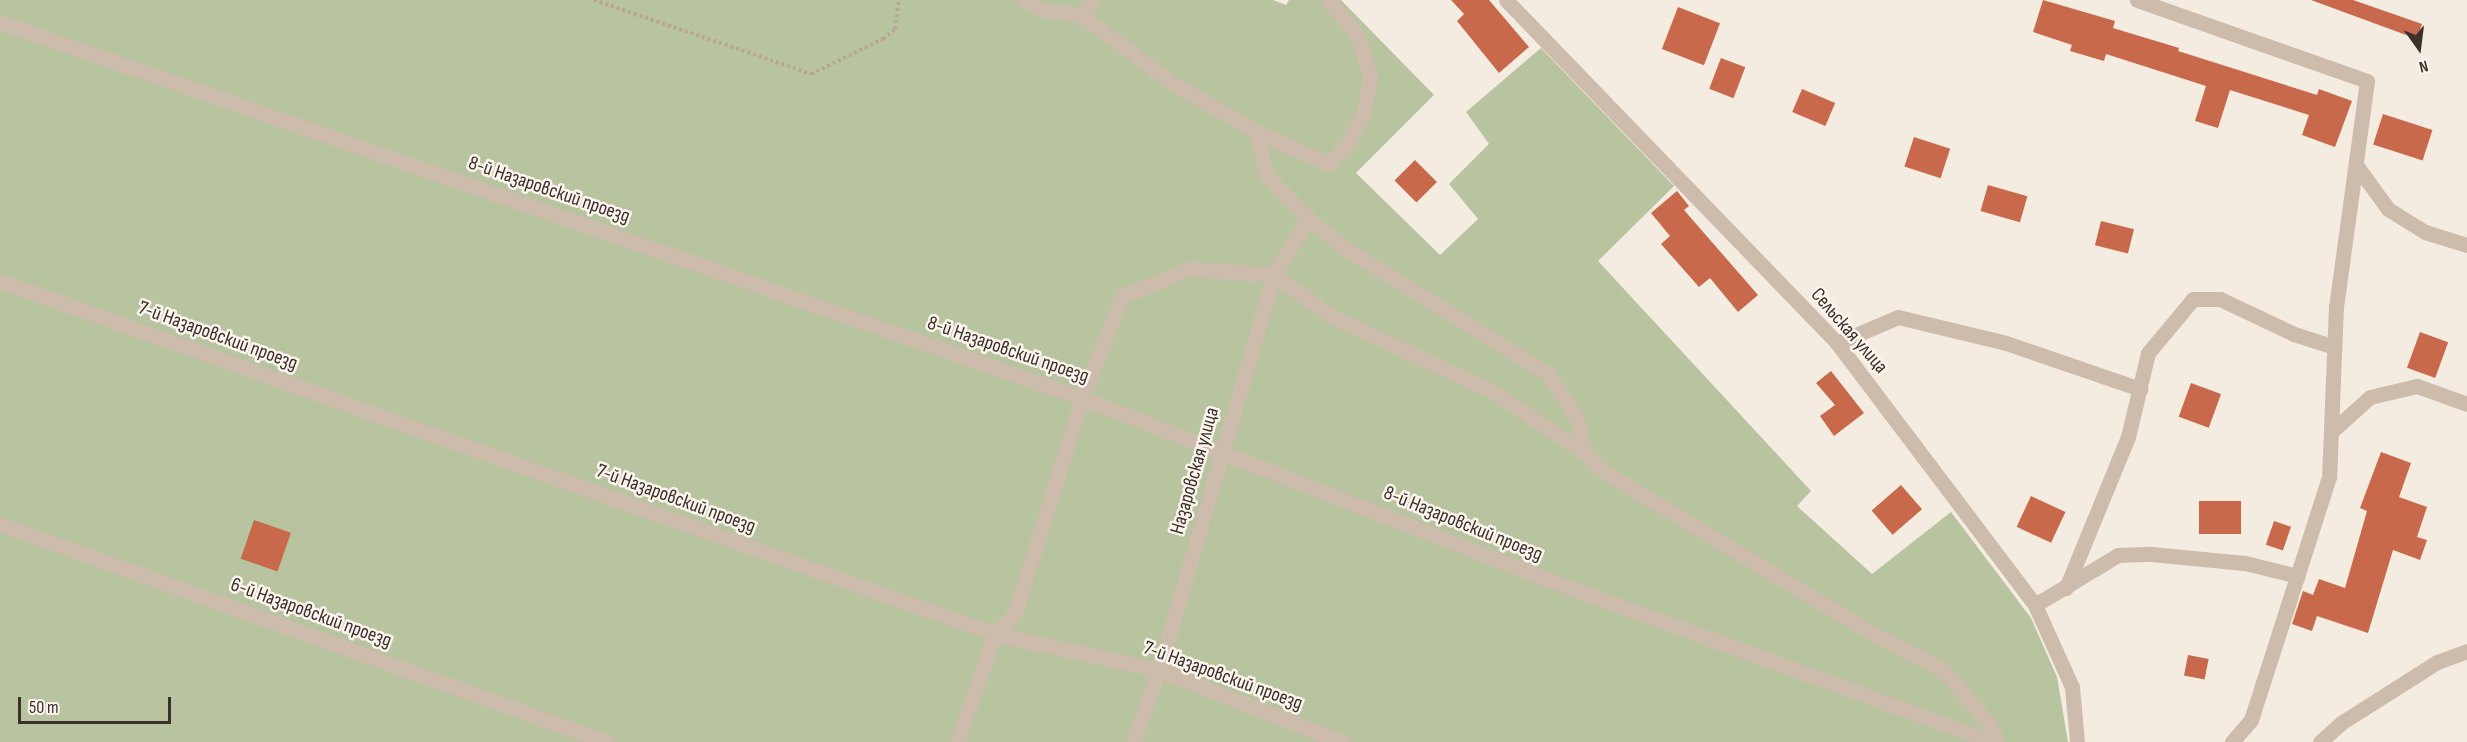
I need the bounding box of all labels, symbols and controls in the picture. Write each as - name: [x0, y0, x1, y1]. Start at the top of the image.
- north arrow: [2389, 18, 2449, 78]
- text: N: [2417, 56, 2430, 76]
- street label: 8-й Назаровский проезд: [465, 151, 633, 229]
- street label: Сельская улица: [1805, 283, 1893, 379]
- street label: 7-й Назаровский проезд: [135, 296, 301, 376]
- street label: 8-й Назаровский проезд: [924, 311, 1092, 389]
- street label: Назаровская улица: [1165, 405, 1225, 537]
- street label: 7-й Назаровский проезд: [593, 459, 759, 539]
- street label: 8-й Назаровский проезд: [1380, 481, 1546, 567]
- street label: 6-й Назаровский проезд: [227, 573, 395, 653]
- street label: 7-й Назаровский проезд: [1140, 636, 1306, 716]
- scale bar: [21, 685, 174, 723]
- text: 50 m: [29, 697, 59, 718]

